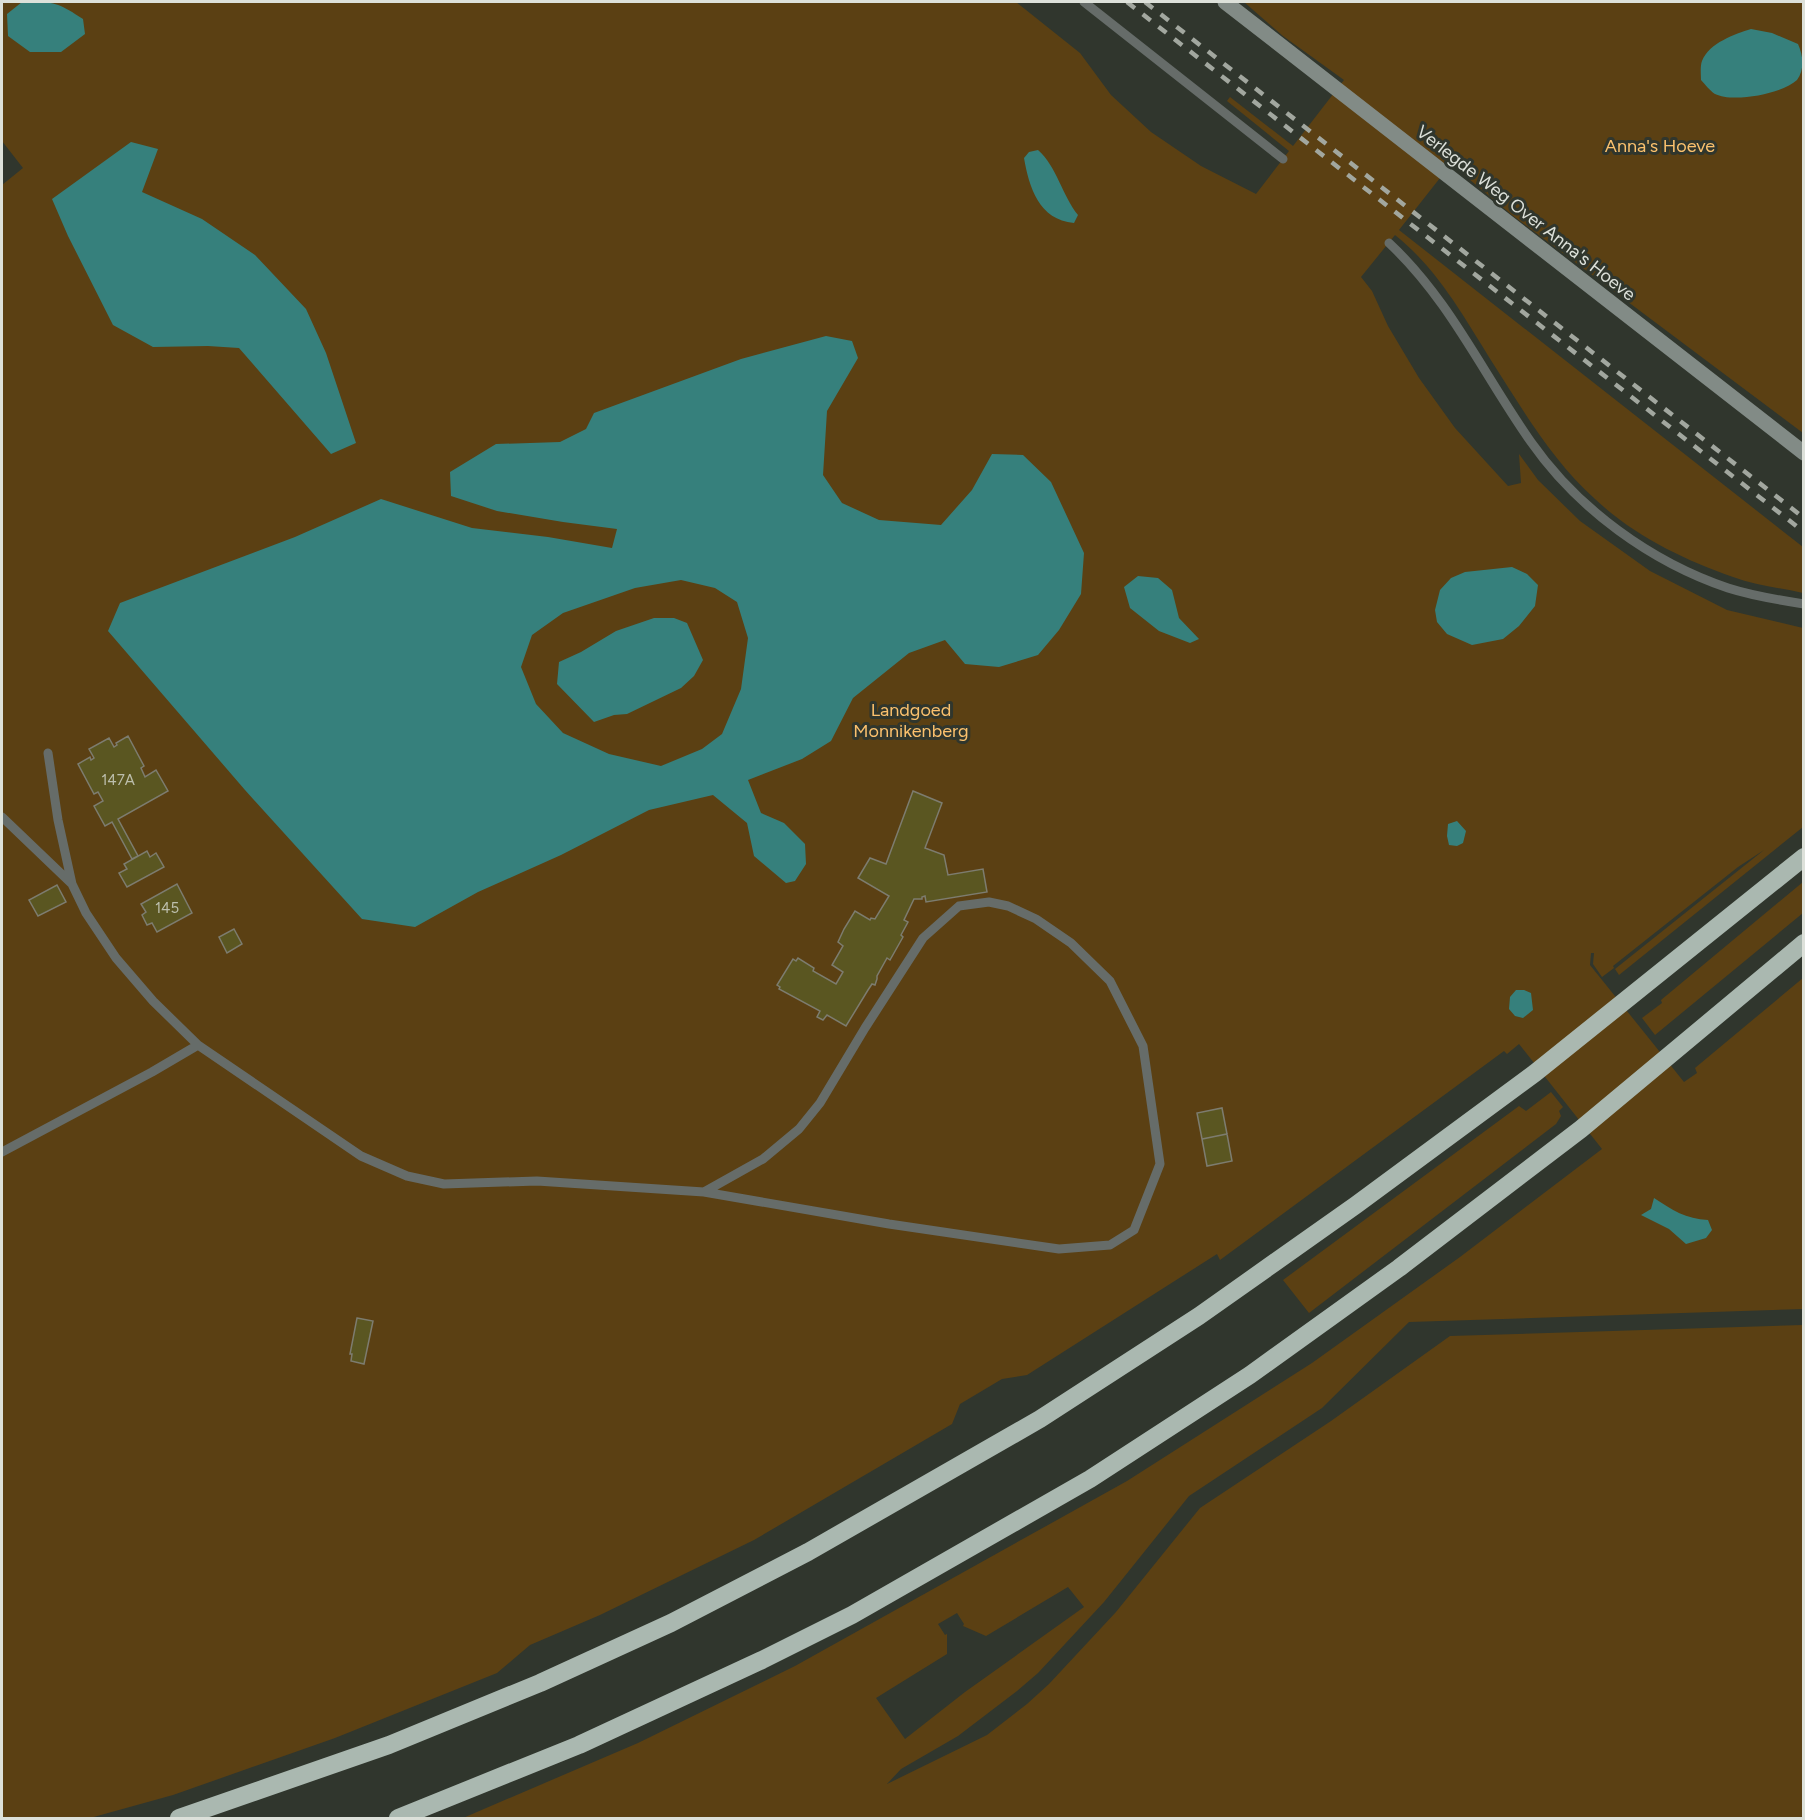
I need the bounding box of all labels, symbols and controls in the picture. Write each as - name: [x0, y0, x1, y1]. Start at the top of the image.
- street label: Verlegde Weg Over Anna's Hoeve: [1412, 121, 1640, 306]
- park label: Anna's Hoeve: [1605, 135, 1715, 157]
- park label: Landgoed Monnikenberg: [853, 699, 969, 742]
- house number: 147A: [101, 771, 135, 789]
- house number: 145: [155, 899, 179, 917]

